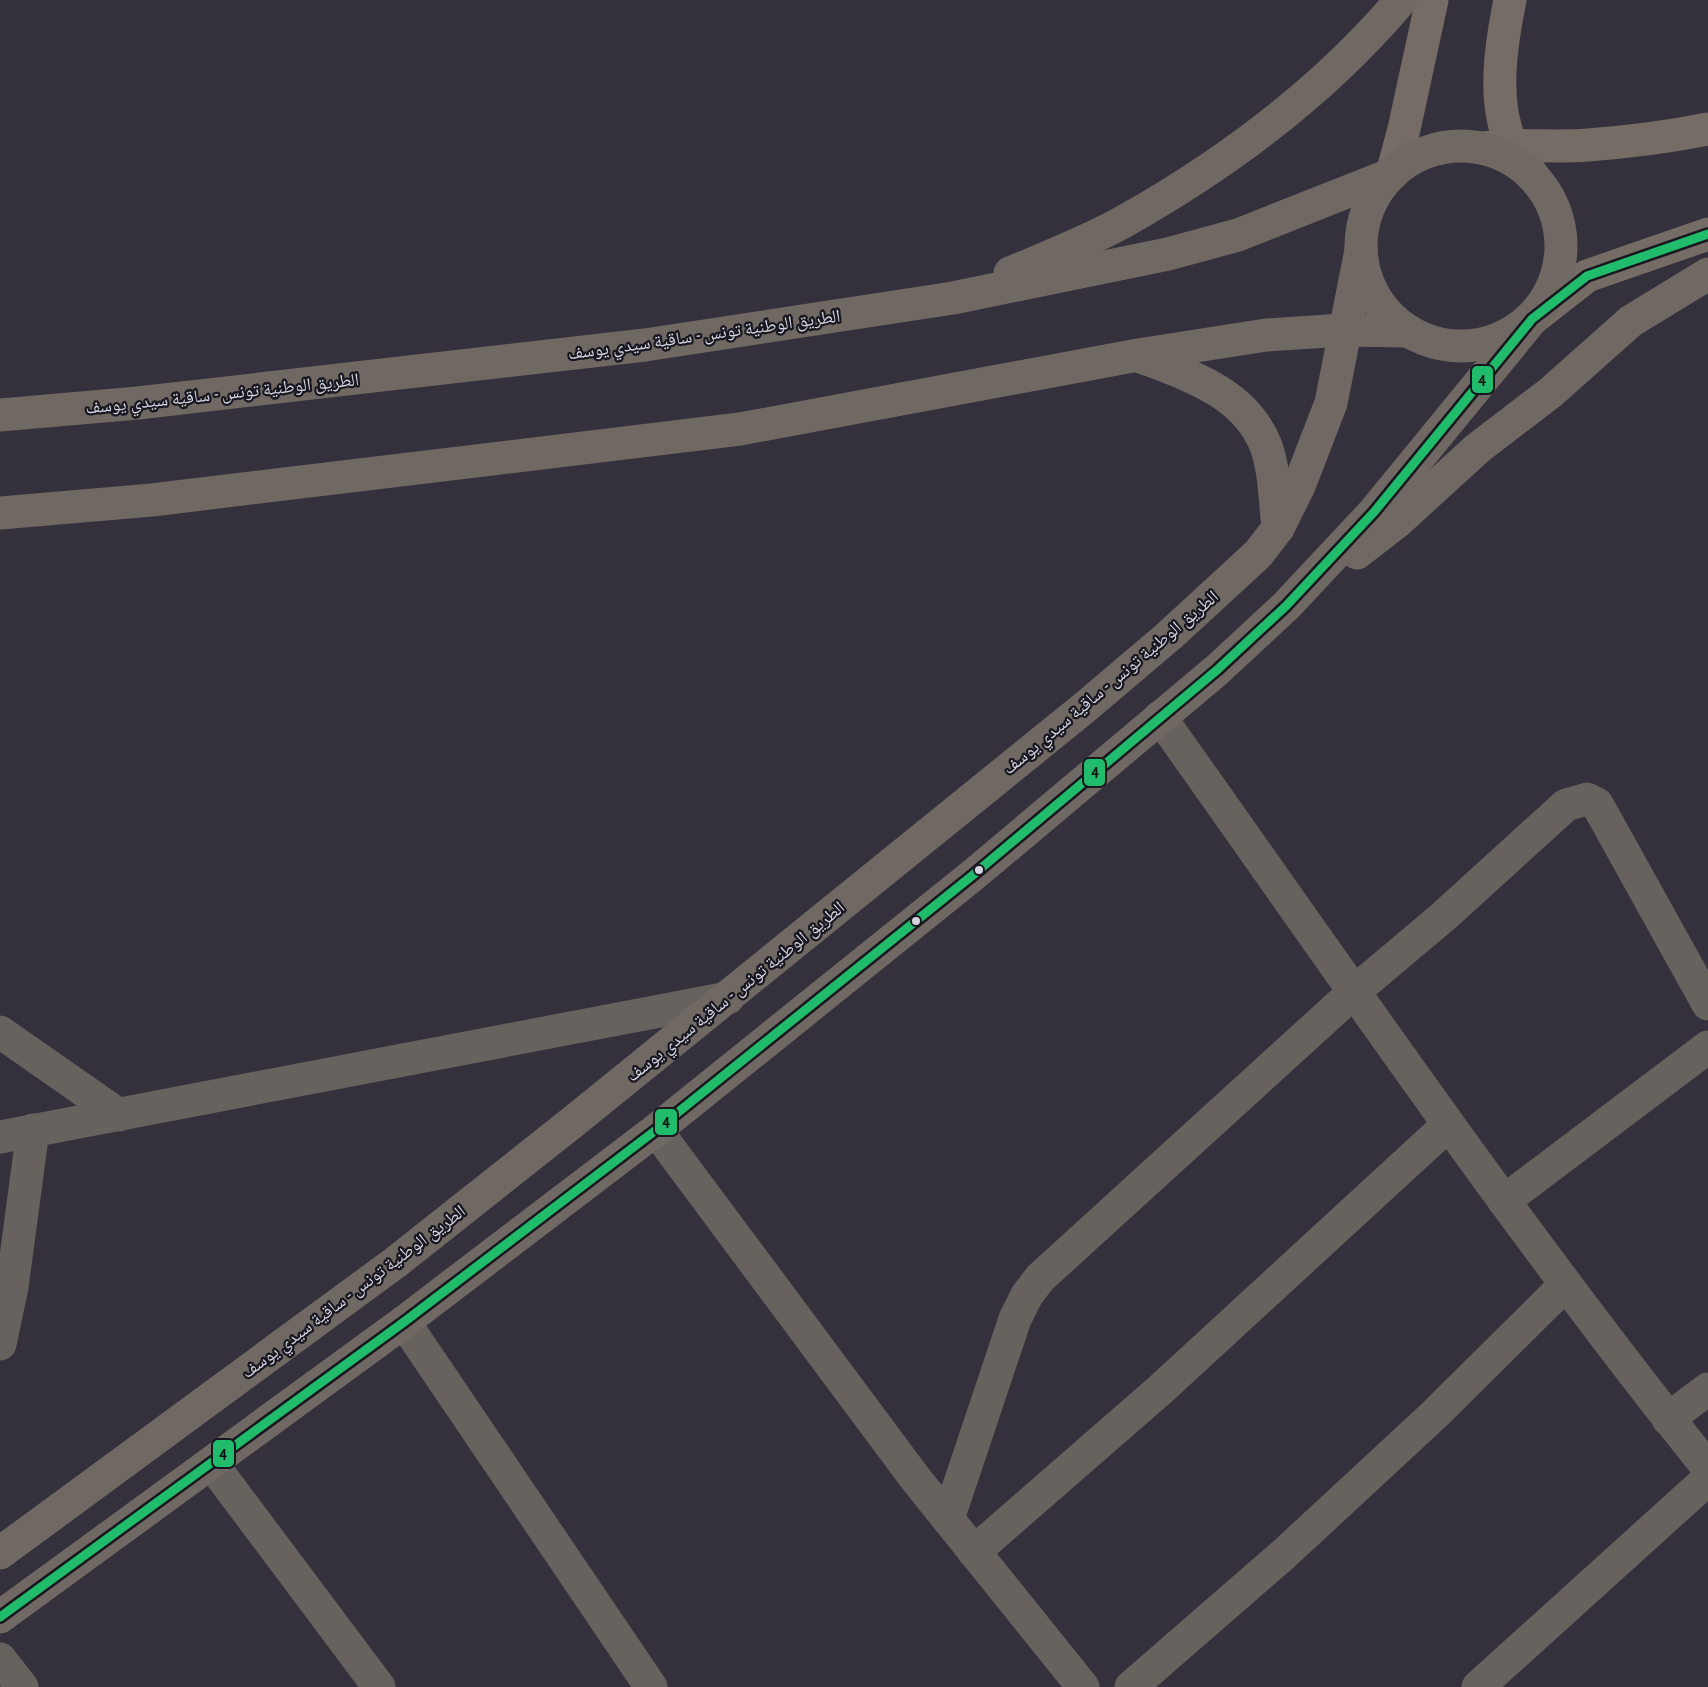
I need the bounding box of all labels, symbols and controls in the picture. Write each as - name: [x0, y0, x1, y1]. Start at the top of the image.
- street label: الطريق الوطنية تونس - ساقية سيدي يوسف: [566, 303, 842, 368]
- line badge: 4: [1471, 365, 1494, 394]
- street label: الطريق الوطنية تونس - ساقية سيدي يوسف: [84, 367, 360, 422]
- text: 4: [1478, 370, 1486, 390]
- street label: الطريق الوطنية تونس - ساقية سيدي يوسف: [997, 585, 1225, 782]
- line badge: 4: [1083, 758, 1106, 787]
- text: 4: [1091, 762, 1099, 782]
- unlabelled marker: [973, 864, 985, 876]
- street label: الطريق الوطنية تونس - ساقية سيدي يوسف: [621, 896, 851, 1089]
- unlabelled marker: [910, 915, 922, 927]
- line badge: 4: [654, 1108, 678, 1136]
- text: 4: [662, 1112, 670, 1132]
- street label: الطريق الوطنية تونس - ساقية سيدي يوسف: [236, 1199, 472, 1386]
- line badge: 4: [212, 1439, 235, 1468]
- text: 4: [219, 1444, 227, 1464]

